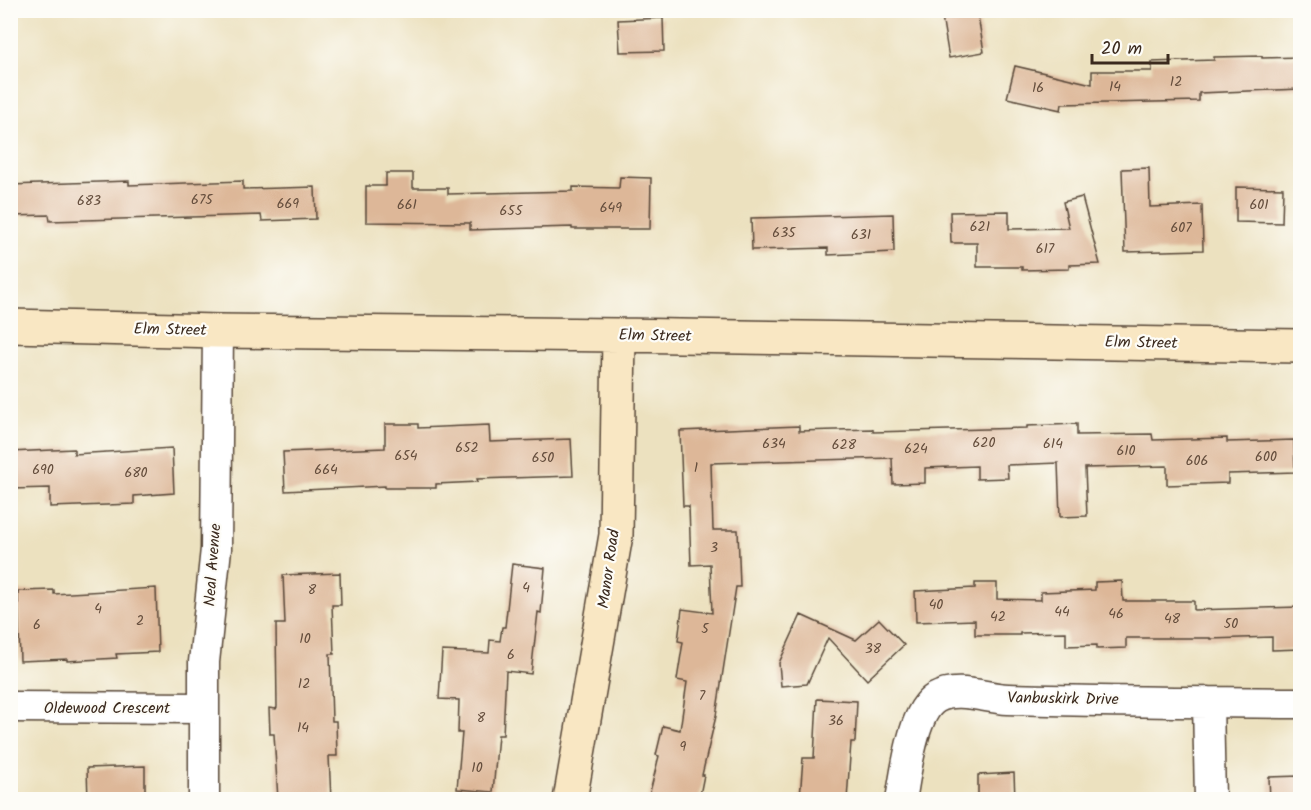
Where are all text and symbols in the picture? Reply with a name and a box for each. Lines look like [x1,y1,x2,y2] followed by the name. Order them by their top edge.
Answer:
[1092,27,1168,65] scale bar
[1101,35,1142,64] text: 20 m
[1170,71,1182,93] house number: 12
[1109,76,1121,98] house number: 14
[1032,77,1044,99] house number: 16
[191,189,214,211] house number: 675
[77,190,101,212] house number: 683
[277,193,299,215] house number: 669
[397,194,417,216] house number: 661
[1249,194,1269,216] house number: 601
[600,197,622,219] house number: 649
[500,200,524,222] house number: 655
[970,216,990,238] house number: 621
[1170,217,1192,239] house number: 607
[772,222,797,244] house number: 635
[851,224,871,246] house number: 631
[1036,238,1055,260] house number: 617
[133,317,208,343] street label: Elm Street
[618,323,693,349] street label: Elm Street
[1104,330,1179,356] street label: Elm Street
[973,432,995,454] house number: 620
[762,433,786,455] house number: 634
[1043,433,1063,455] house number: 614
[832,434,857,456] house number: 628
[455,437,479,459] house number: 652
[904,438,928,460] house number: 624
[1116,440,1136,462] house number: 610
[394,445,418,467] house number: 654
[1255,446,1277,468] house number: 600
[532,447,554,469] house number: 650
[1186,450,1208,472] house number: 606
[694,457,698,479] house number: 1
[32,459,54,481] house number: 690
[314,459,338,481] house number: 664
[124,462,148,484] house number: 680
[198,523,228,607] street label: Neal Avenue
[591,527,627,610] street label: Manor Road
[710,537,718,559] house number: 3
[522,577,530,599] house number: 4
[308,579,317,601] house number: 8
[929,594,943,616] house number: 40
[94,598,102,620] house number: 4
[1054,601,1070,623] house number: 44
[1108,603,1124,625] house number: 46
[990,606,1006,628] house number: 42
[1164,608,1181,630] house number: 48
[136,610,144,632] house number: 2
[1224,613,1238,635] house number: 50
[33,614,41,636] house number: 6
[701,618,710,640] house number: 5
[299,628,311,650] house number: 10
[865,638,882,660] house number: 38
[507,644,515,666] house number: 6
[298,673,310,695] house number: 12
[699,685,706,707] house number: 7
[1007,686,1119,712] street label: Vanbuskirk Drive
[44,696,171,721] street label: Oldewood Crescent
[477,707,486,729] house number: 8
[828,710,844,732] house number: 36
[297,717,309,739] house number: 14
[680,736,687,758] house number: 9
[471,757,483,779] house number: 10

